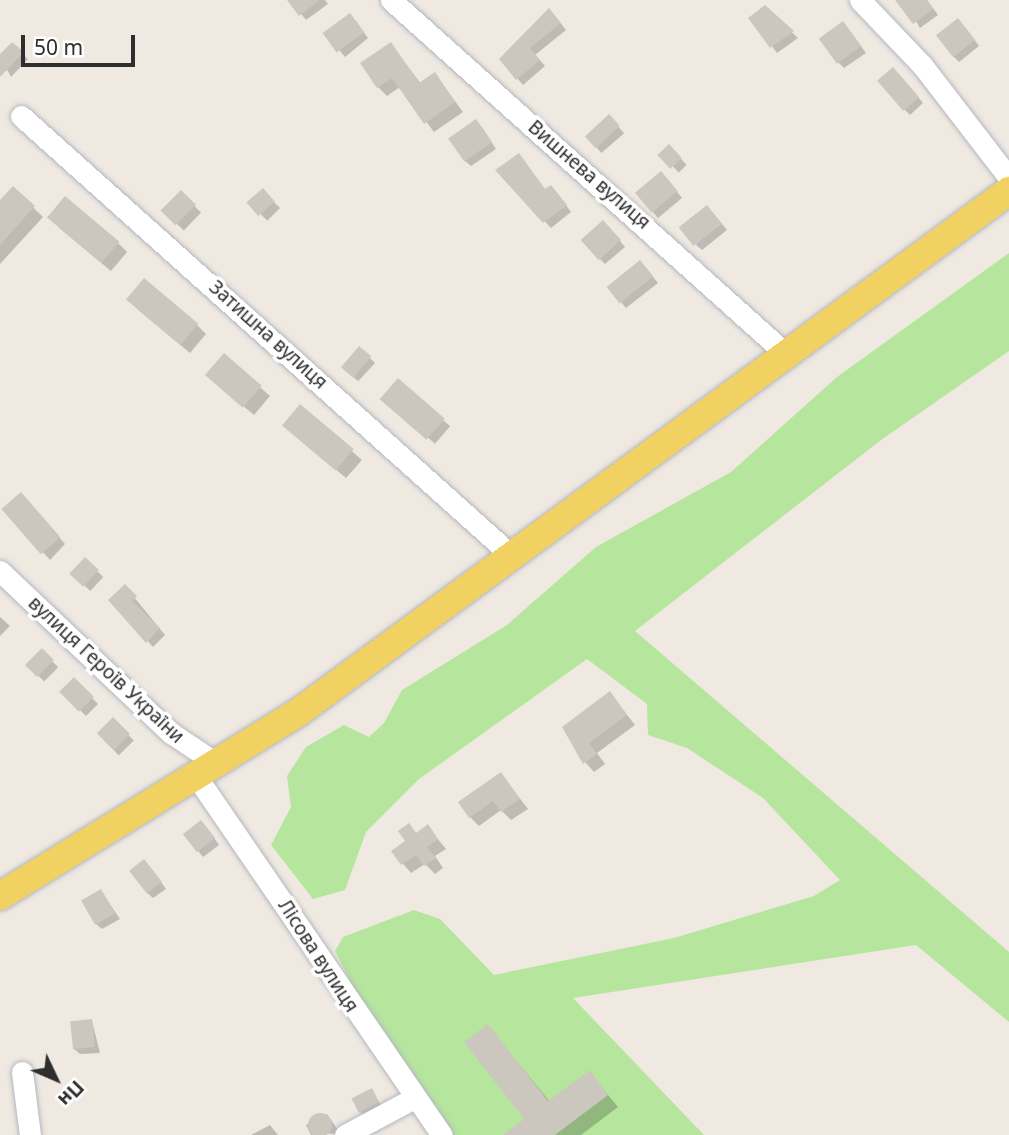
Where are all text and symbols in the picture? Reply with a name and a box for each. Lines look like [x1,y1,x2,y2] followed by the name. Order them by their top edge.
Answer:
[24,21,138,65] scale bar
[34,33,83,61] text: 50 m
[523,116,655,234] street label: Вишнева вулиця
[204,276,332,394] street label: Затишна вулиця
[23,592,189,748] street label: вулиця Героїв України
[273,895,363,1017] street label: Лісова вулиця
[21,1044,91,1114] north arrow
[52,1075,90,1112] text: Пн

